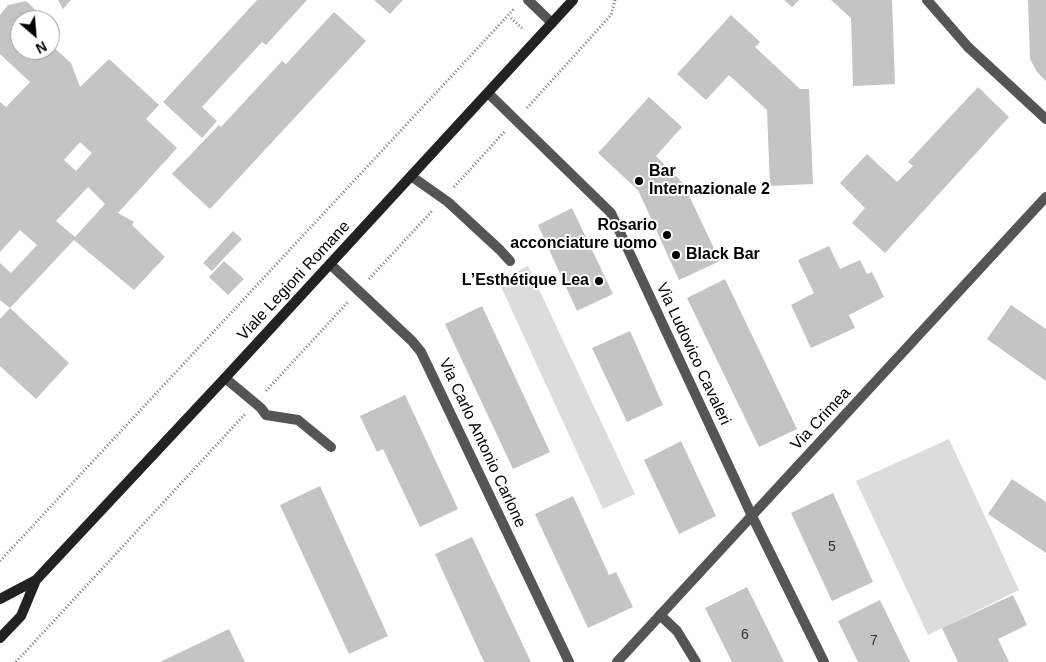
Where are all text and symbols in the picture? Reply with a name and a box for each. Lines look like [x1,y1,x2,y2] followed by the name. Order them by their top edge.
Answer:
[10,10,60,60] north arrow
[33,38,49,57] text: N
[649,162,770,200] place label: Bar Internazionale 2
[633,175,645,187] marker: Bar Internazionale 2
[510,216,657,254] place label: Rosario acconciature uomo
[234,217,354,345] street label: Viale Legioni Romane
[661,229,673,241] marker: Rosario acconciature uomo
[686,245,760,265] place label: Black Bar
[670,249,682,261] marker: Black Bar
[462,271,589,291] place label: L’Esthétique Lea
[593,275,605,287] marker: L’Esthétique Lea
[652,280,734,428] street label: Via Ludovico Cavaleri
[434,355,530,531] street label: Via Carlo Antonio Carlone
[787,384,855,454] street label: Via Crimea
[828,539,836,555] house number: 5
[741,627,749,643] house number: 6
[870,633,878,649] house number: 7

